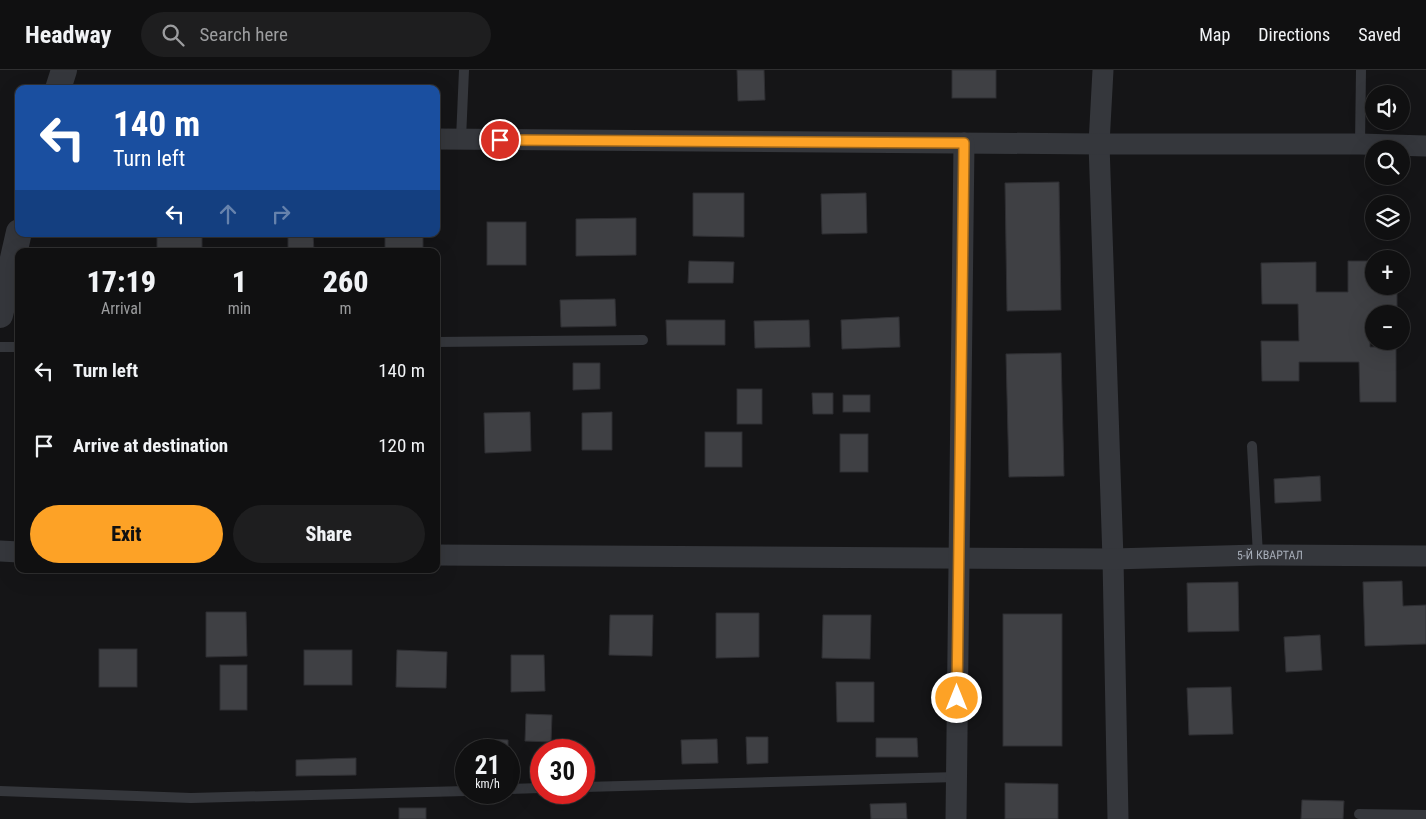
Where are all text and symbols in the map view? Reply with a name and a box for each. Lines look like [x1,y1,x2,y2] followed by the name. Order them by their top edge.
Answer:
[141,12,491,57] search box
[25,21,111,49] text: Headway
[159,21,187,49] icon: search
[199,23,288,46] text: Search here
[1199,24,1230,45] text: Map
[1258,24,1330,45] text: Directions
[1358,24,1401,45] text: Saved
[1365,85,1410,350] map controls
[1365,85,1410,130] button: sound
[113,104,200,145] text: 140 m
[30,105,95,170] icon: left
[479,119,521,161] pin
[486,126,514,154] icon: arrive
[1365,140,1410,185] button: search
[113,146,185,171] text: Turn left
[1365,195,1410,240] button: layers
[161,200,189,228] icon: left
[214,200,242,228] icon: ahead
[267,200,295,228] icon: right
[1365,250,1410,295] button: +
[87,264,156,299] text: 17:19
[232,264,247,299] text: 1
[323,264,368,299] text: 260
[101,299,142,318] text: Arrival
[228,299,251,318] text: min
[340,299,352,318] text: m
[1365,305,1410,350] button: −
[30,357,58,385] icon: left
[73,359,138,382] text: Turn left
[378,359,425,382] text: 140 m
[30,432,58,460] icon: arrive
[73,434,228,457] text: Arrive at destination
[378,434,425,457] text: 120 m
[30,505,223,563] button: Exit
[233,505,425,563] button: Share
[1237,547,1303,563] street label: 5-Й КВАРТАЛ
[930,671,982,723] position arrow
[530,739,595,804] speed limit sign: 30
[475,751,500,780] text: 21
[475,777,500,791] text: km/h

